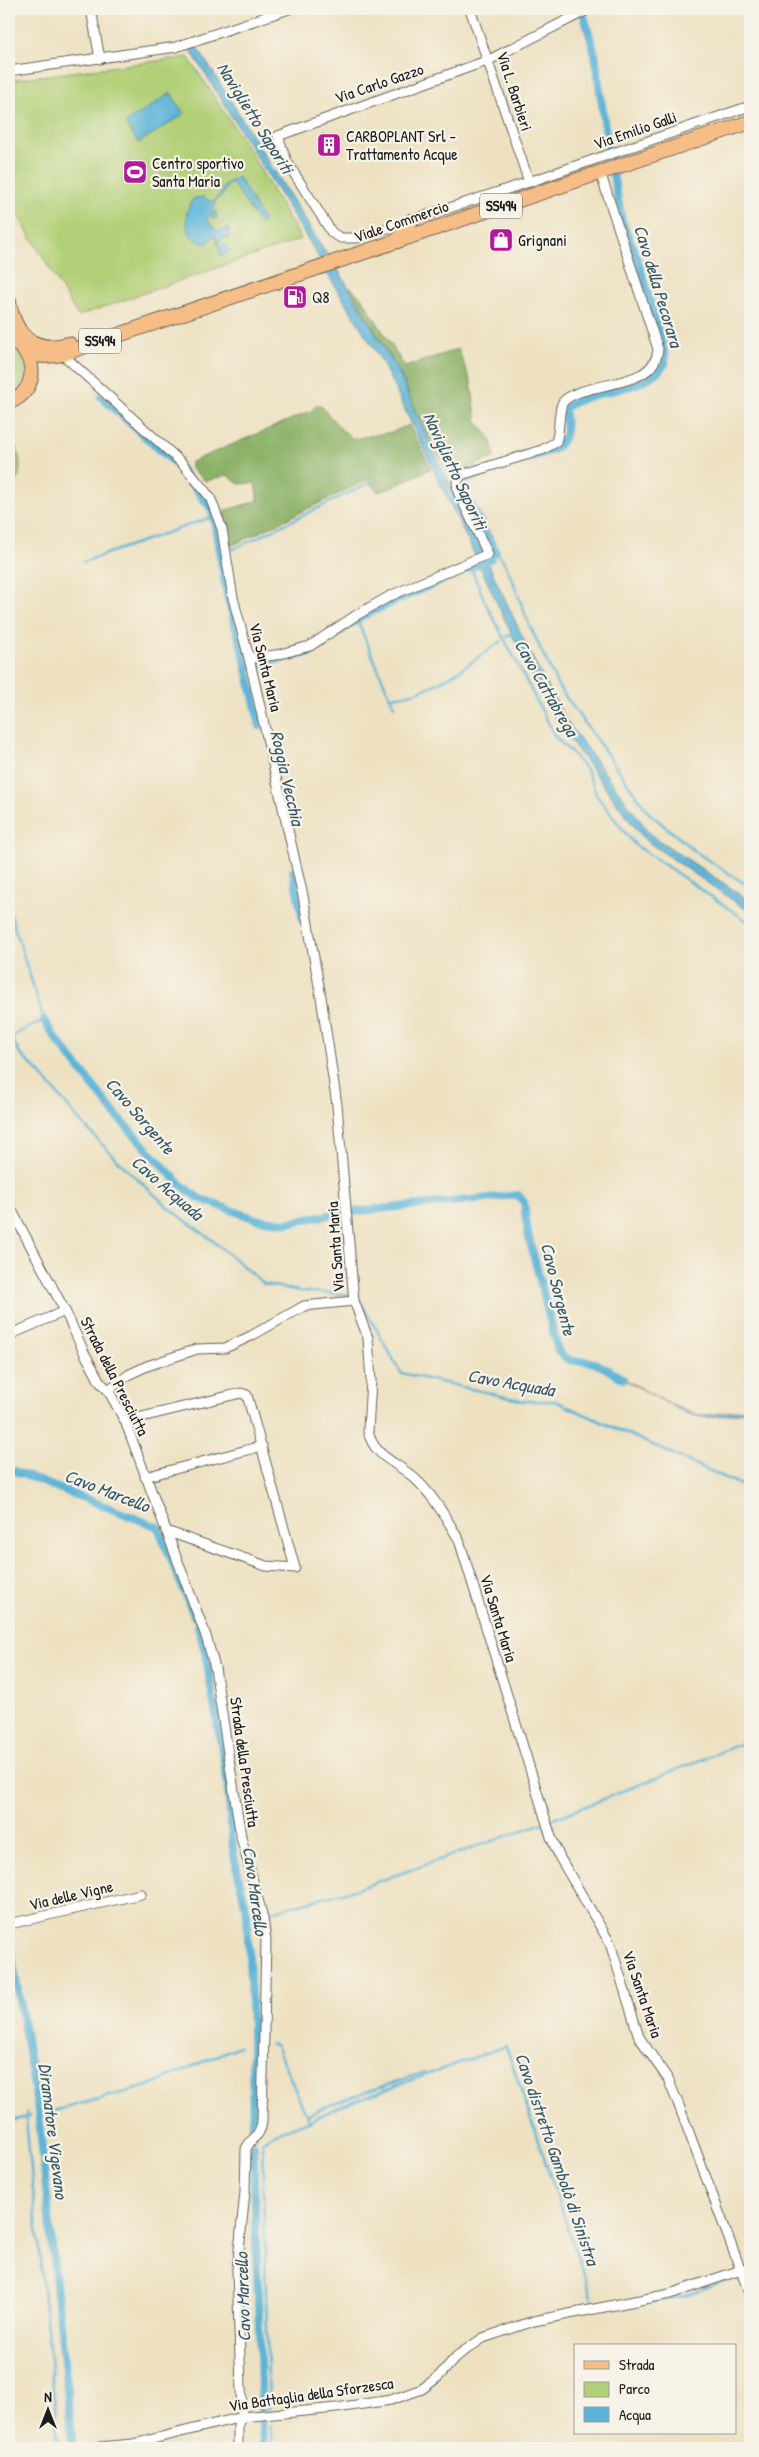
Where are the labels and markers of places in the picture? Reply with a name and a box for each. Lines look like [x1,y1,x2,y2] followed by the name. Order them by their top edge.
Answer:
[346,125,458,165] place label: CARBOPLANT Srl - Trattamento Acque
[316,132,342,158] building icon: CARBOPLANT Srl - Trattamento Acque
[152,152,244,192] place label: Centro sportivo Santa Maria
[122,159,148,185] sports icon: Centro sportivo Santa Maria
[488,227,514,253] shop icon: Grignani
[518,229,567,251] place label: Grignani
[282,284,308,310] fuel station icon: Q8
[312,286,329,308] place label: Q8

